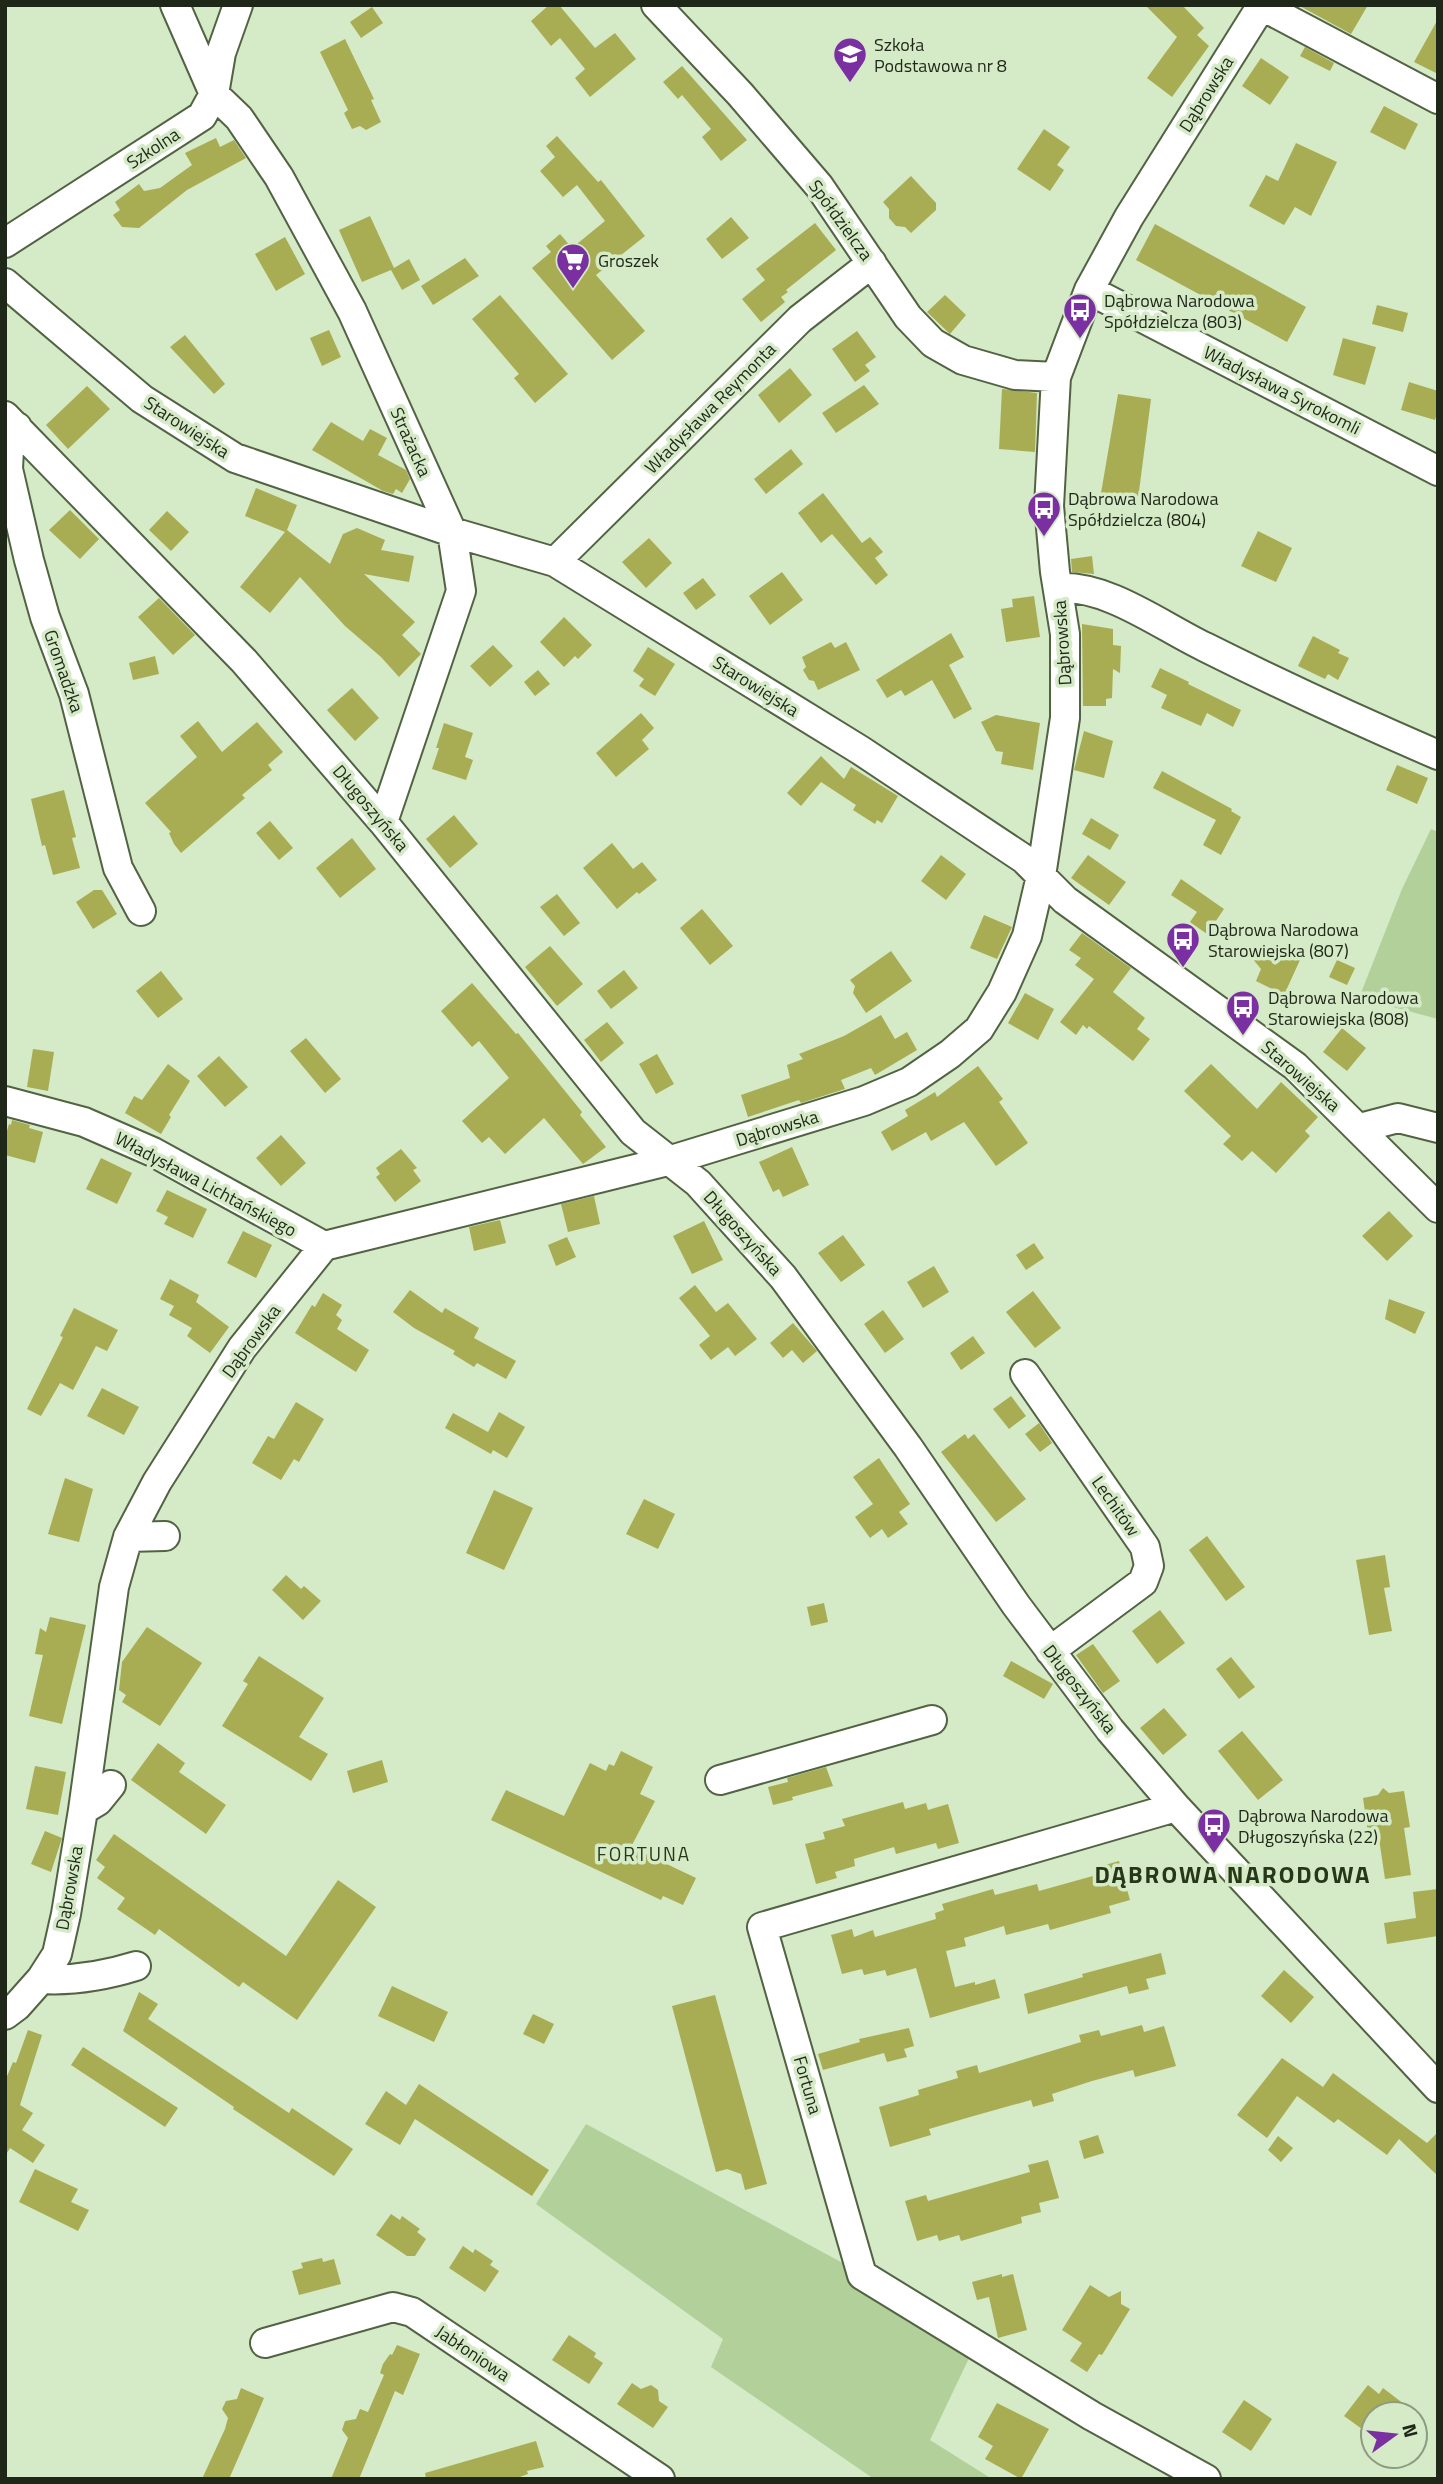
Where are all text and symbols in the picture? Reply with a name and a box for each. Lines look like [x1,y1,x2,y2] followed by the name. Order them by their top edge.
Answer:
[874,31,1007,79] place label: Szkoła Podstawowa nr 8
[831,35,869,84] school or university icon: Szkoła Podstawowa nr 8
[1172,51,1240,137] street label: Dąbrowska
[121,121,185,175] street label: Szkolna
[802,174,880,266] street label: Spółdzielcza
[554,241,592,290] supermarket icon: Groszek
[598,247,659,274] place label: Groszek
[1104,287,1254,335] place label: Dąbrowa Narodowa Spółdzielcza (803)
[1061,291,1099,340] bus stop icon: Dąbrowa Narodowa Spółdzielcza (803)
[638,336,782,480] street label: Władysława Reymonta
[1199,339,1365,441] street label: Władysława Syrokomli
[139,389,235,465] street label: Starowiejska
[384,403,438,481] street label: Strażacka
[1068,485,1218,533] place label: Dąbrowa Narodowa Spółdzielcza (804)
[1025,489,1063,538] bus stop icon: Dąbrowa Narodowa Spółdzielcza (804)
[1046,600,1078,686] street label: Dąbrowska
[37,626,91,716] street label: Gromadzka
[708,649,804,723] street label: Starowiejska
[326,759,416,857] street label: Długoszyńska
[1208,916,1358,964] place label: Dąbrowa Narodowa Starowiejska (807)
[1164,920,1202,969] bus stop icon: Dąbrowa Narodowa Starowiejska (807)
[1268,984,1418,1032] place label: Dąbrowa Narodowa Starowiejska (808)
[1224,988,1262,1037] bus stop icon: Dąbrowa Narodowa Starowiejska (808)
[1256,1034,1346,1118] street label: Starowiejska
[732,1103,822,1153] street label: Dąbrowska
[110,1125,302,1243] street label: Władysława Lichtańskiego
[697,1184,789,1282] street label: Długoszyńska
[215,1299,287,1383] street label: Dąbrowska
[1085,1470,1147,1542] street label: Lechitów
[1037,1639,1123,1739] street label: Długoszyńska
[1238,1802,1388,1850] place label: Dąbrowa Narodowa Długoszyńska (22)
[1195,1806,1233,1855] bus stop icon: Dąbrowa Narodowa Długoszyńska (22)
[597,1839,691,1868] district label: FORTUNA
[48,1844,90,1932] street label: Dąbrowska
[1094,1856,1372,1892] district label: DĄBROWA NARODOWA
[787,2053,829,2117] street label: Fortuna
[430,2318,516,2388] street label: Jabłoniowa
[1359,2400,1429,2470] north arrow
[1395,2420,1427,2441] text: N

